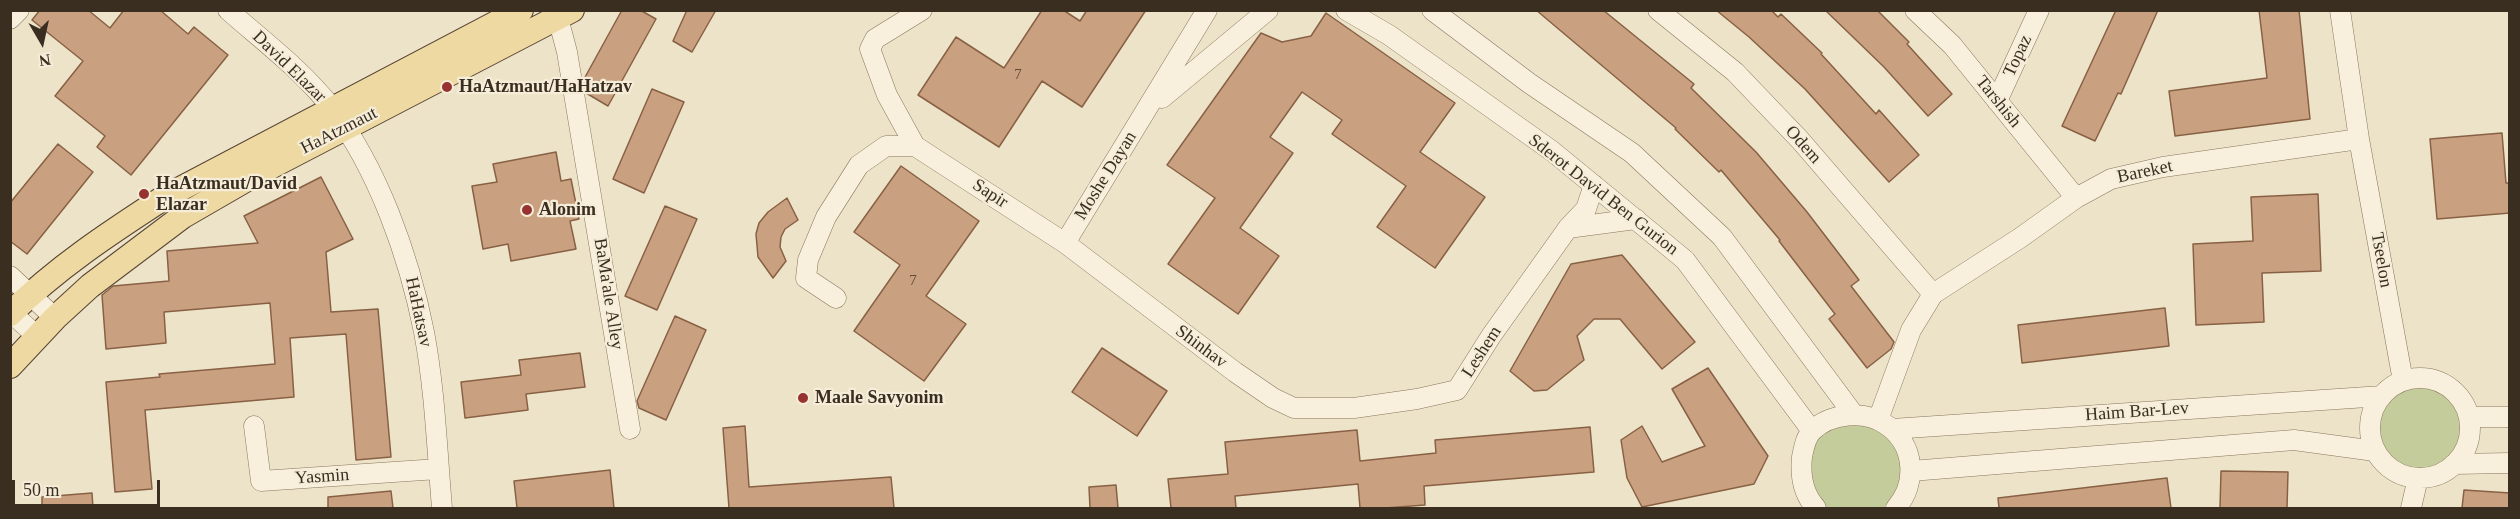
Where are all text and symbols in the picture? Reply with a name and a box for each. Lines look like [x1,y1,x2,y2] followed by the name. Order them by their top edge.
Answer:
[12,12,72,72] north arrow
[248,26,330,108] street label: David Elazar
[1999,32,2037,80] street label: Topaz
[38,51,52,70] text: N
[1014,66,1022,84] house number: 7
[1970,72,2026,132] street label: Tarshish
[459,76,632,98] place label: HaAtzmaut/HaHatzav
[440,80,454,94] marker: HaAtzmaut/HaHatzav
[297,103,381,159] street label: HaAtzmaut
[1780,121,1826,169] street label: Odem
[1070,128,1142,224] street label: Moshe Dayan
[1524,130,1682,260] street label: Sderot David Ben Gurion
[2115,156,2175,188] street label: Bareket
[156,173,297,216] place label: HaAtzmaut/David Elazar
[968,175,1012,213] street label: Sapir
[137,187,151,201] marker: HaAtzmaut/David Elazar
[539,199,596,221] place label: Alonim
[520,203,534,217] marker: Alonim
[2366,231,2396,289] street label: Tseelon
[589,237,627,351] street label: BaMa'ale Alley
[909,272,917,290] house number: 7
[400,275,436,349] street label: HaHatsav
[1171,321,1231,373] street label: Shinhav
[1457,322,1507,382] street label: Leshem
[815,387,943,409] place label: Maale Savyonim
[796,391,810,405] marker: Maale Savyonim
[2084,398,2190,426] street label: Haim Bar-Lev
[294,464,350,490] street label: Yasmin
[15,468,164,506] scale bar
[23,480,60,500] text: 50 m

